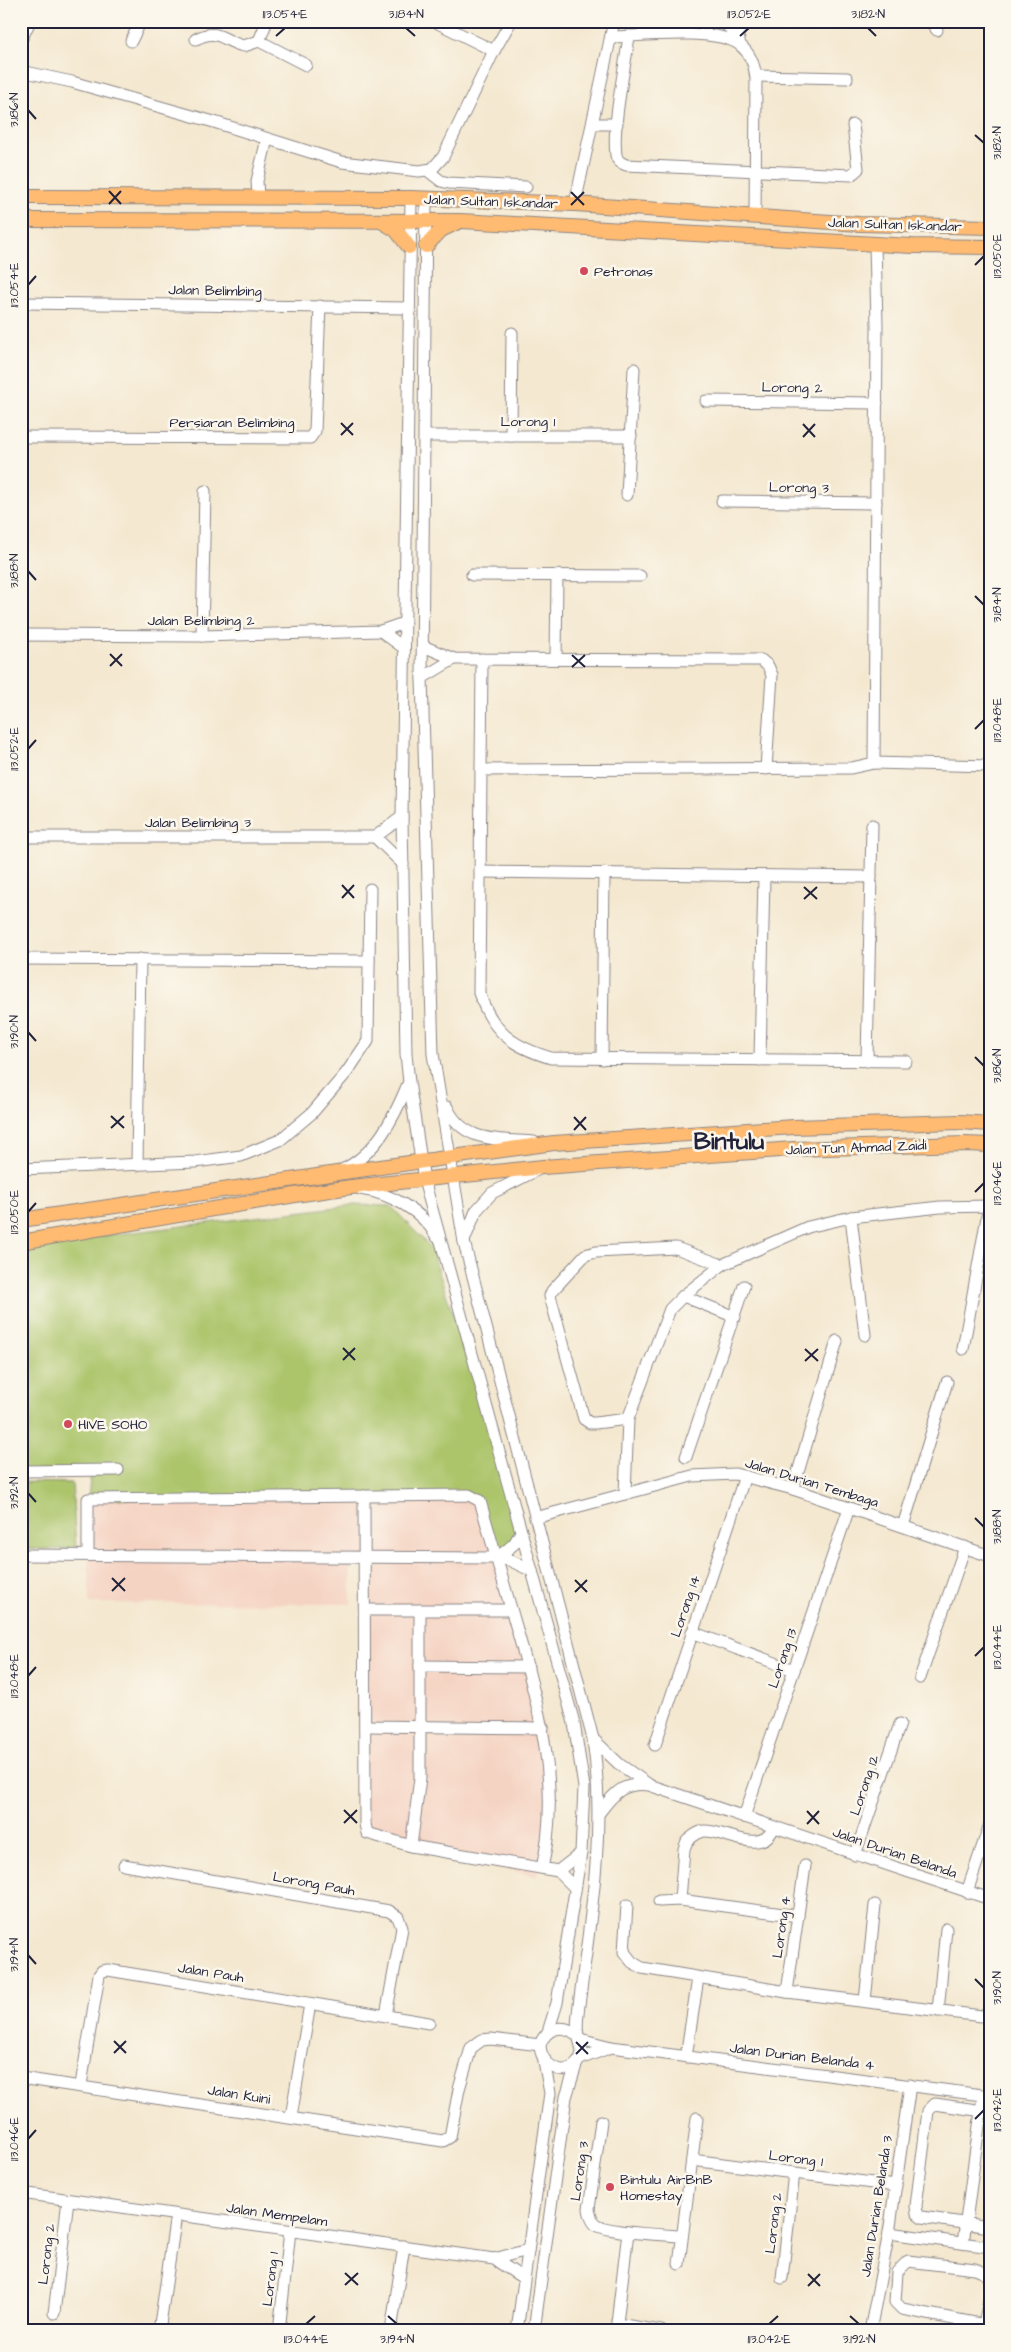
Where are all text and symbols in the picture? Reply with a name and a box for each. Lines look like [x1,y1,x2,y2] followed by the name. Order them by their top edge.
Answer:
[263,6,307,23] text: 113.054°E
[388,6,424,23] text: 3.184°N
[727,6,771,23] text: 113.052°E
[851,6,886,23] text: 3.182°N
[6,92,23,127] text: 3.186°N
[989,125,1006,160] text: 3.182°N
[424,190,559,214] street label: Jalan Sultan Iskandar
[828,213,963,237] street label: Jalan Sultan Iskandar
[989,234,1006,278] text: 113.050°E
[594,262,653,282] place label: Petronas
[6,263,23,307] text: 113.054°E
[578,265,590,277] marker: Petronas
[168,280,262,302] street label: Jalan Belimbing
[761,377,823,399] street label: Lorong 2
[501,412,556,432] street label: Lorong 1
[170,413,294,433] street label: Persiaran Belimbing
[769,477,829,499] street label: Lorong 3
[6,553,23,589] text: 3.188°N
[989,587,1006,623] text: 3.184°N
[147,611,255,631] street label: Jalan Belimbing 2
[989,698,1006,742] text: 113.048°E
[6,727,23,771] text: 113.052°E
[145,813,251,833] street label: Jalan Belimbing 3
[6,1015,23,1049] text: 3.190°N
[989,1048,1006,1083] text: 3.186°N
[694,1125,764,1159] district label: Bintulu
[785,1136,927,1160] street label: Jalan Tun Ahmad Zaidi
[989,1161,1006,1205] text: 113.046°E
[6,1190,23,1234] text: 113.050°E
[78,1415,148,1435] place label: HIVE SOHO
[62,1418,74,1430] marker: HIVE SOHO
[742,1453,881,1513] street label: Jalan Durian Tembaga
[6,1476,23,1510] text: 3.192°N
[989,1509,1006,1545] text: 3.188°N
[666,1572,706,1640] street label: Lorong 14
[989,1625,1006,1669] text: 113.044°E
[763,1626,802,1691] street label: Lorong 13
[6,1654,23,1698] text: 113.048°E
[845,1752,885,1818] street label: Lorong 12
[830,1822,960,1884] street label: Jalan Durian Belanda
[271,1867,357,1901] street label: Lorong Pauh
[768,1894,796,1959] street label: Lorong 4
[6,1937,23,1972] text: 3.194°N
[176,1958,245,1988] street label: Jalan Pauh
[989,1971,1006,2005] text: 3.190°N
[728,2038,876,2076] street label: Jalan Durian Belanda 4
[206,2080,272,2110] street label: Jalan Kuini
[989,2088,1006,2132] text: 113.042°E
[6,2117,23,2161] text: 113.046°E
[856,2134,898,2278] street label: Jalan Durian Belanda 3
[566,2140,594,2202] street label: Lorong 3
[767,2146,824,2172] street label: Lorong 1
[620,2170,713,2206] place label: Bintulu AirBnB Homestay
[604,2181,616,2193] marker: Bintulu AirBnB Homestay
[760,2192,788,2255] street label: Lorong 2
[225,2198,329,2232] street label: Jalan Mempelam
[33,2223,61,2286] street label: Lorong 2
[258,2251,284,2308] street label: Lorong 1
[284,2331,328,2348] text: 113.044°E
[380,2331,415,2348] text: 3.194°N
[747,2331,791,2348] text: 113.042°E
[842,2331,876,2348] text: 3.192°N

